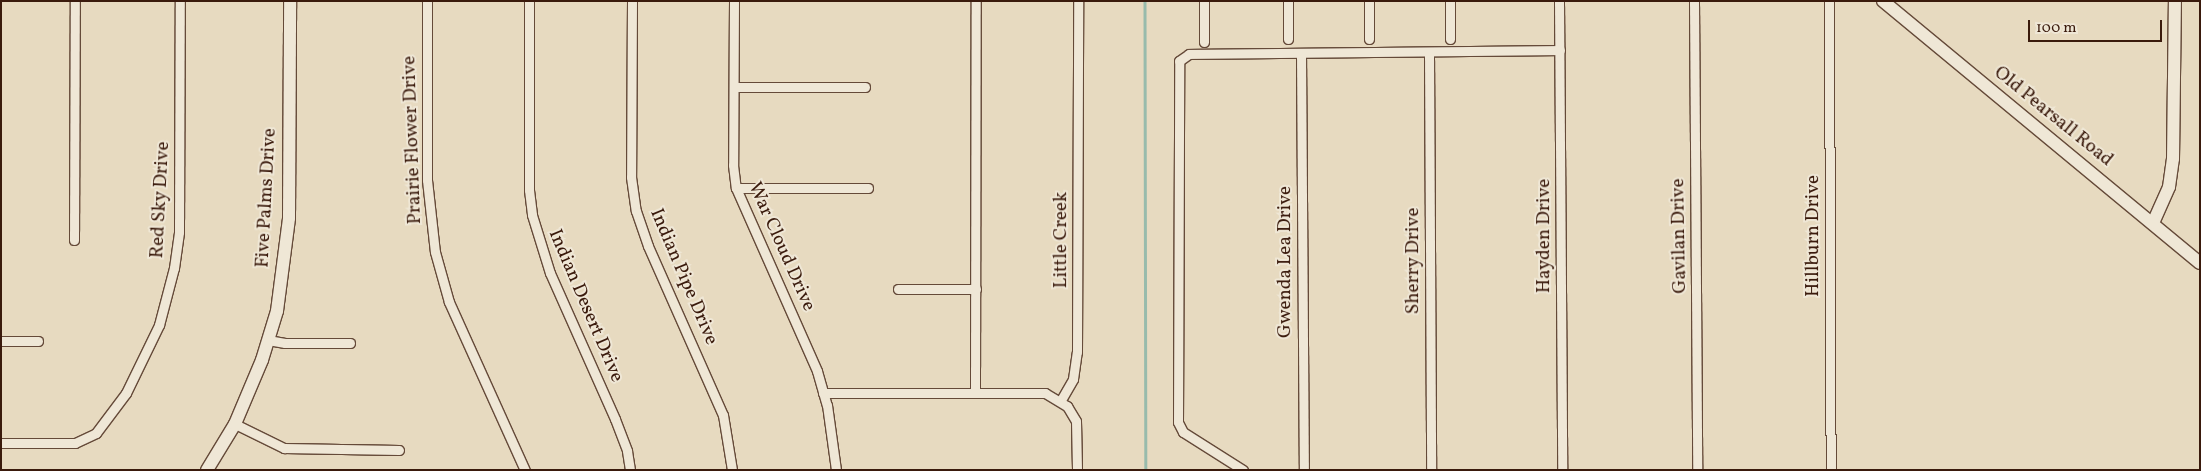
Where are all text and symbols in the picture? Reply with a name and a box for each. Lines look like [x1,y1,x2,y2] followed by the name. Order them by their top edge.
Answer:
[2031,10,2165,42] scale bar
[2036,18,2076,39] text: 100 m
[399,55,427,225] street label: Prairie Flower Drive
[1989,62,2117,172] street label: Old Pearsall Road
[252,128,282,268] street label: Five Palms Drive
[147,141,175,259] street label: Red Sky Drive
[1803,175,1825,297] street label: Hillburn Drive
[1668,178,1692,294] street label: Gavilan Drive
[742,179,820,315] street label: War Cloud Drive
[1534,179,1556,293] street label: Hayden Drive
[1275,186,1297,338] street label: Gwenda Lea Drive
[1051,192,1073,288] street label: Little Creek
[644,205,722,349] street label: Indian Pipe Drive
[1403,207,1425,315] street label: Sherry Drive
[542,226,628,386] street label: Indian Desert Drive

